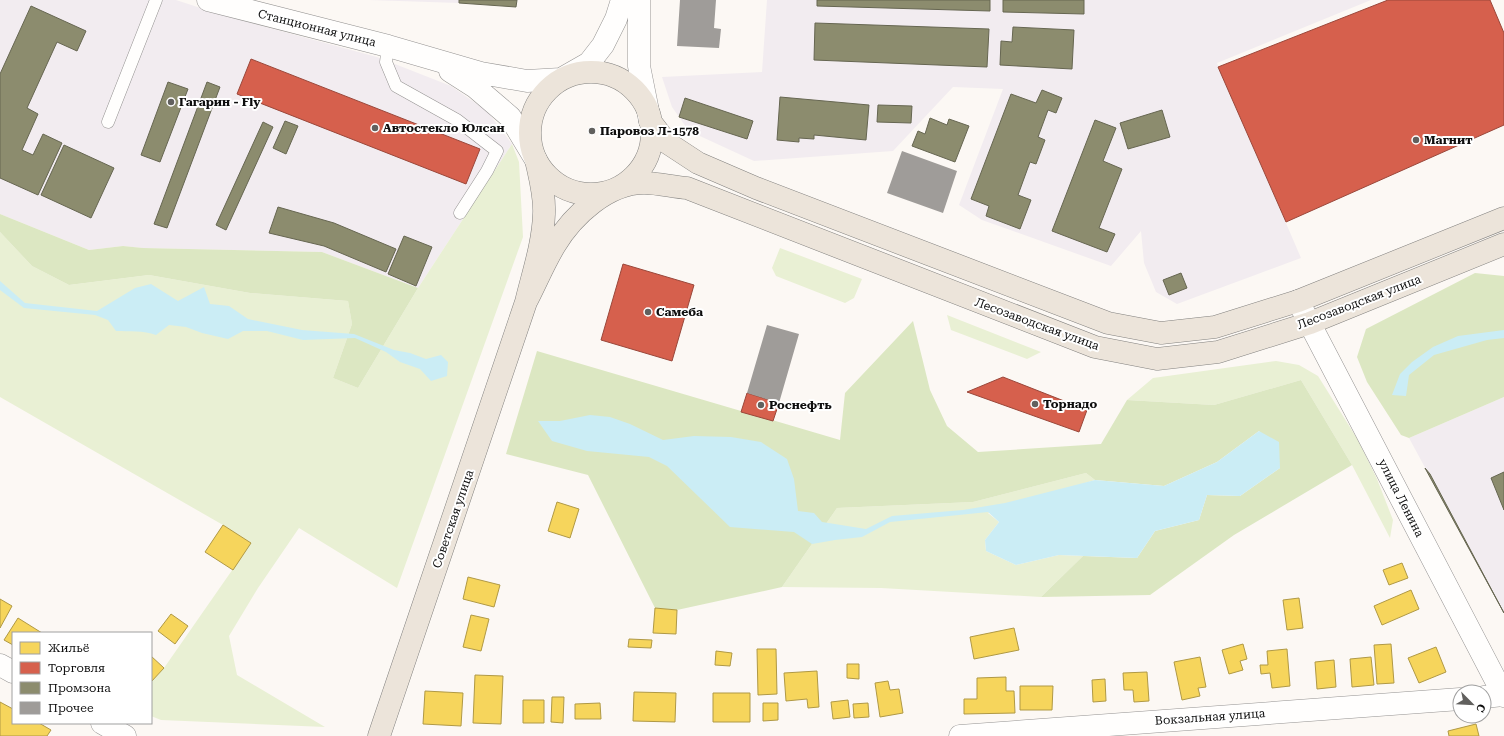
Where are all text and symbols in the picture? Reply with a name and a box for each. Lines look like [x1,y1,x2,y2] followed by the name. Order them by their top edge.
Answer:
[256,7,378,50] street label: Станционная улица
[179,95,261,109] place label: Гагарин - Fly
[166,97,176,107] marker: Гагарин - Fly
[383,121,505,135] place label: Автостекло Юлсан
[370,123,380,133] marker: Автостекло Юлсан
[600,124,699,138] place label: Паровоз Л-1578
[587,126,597,136] marker: Паровоз Л-1578
[1424,133,1472,147] place label: Магнит
[1411,135,1421,145] marker: Магнит
[1295,272,1423,332] street label: Лесозаводская улица
[973,295,1102,353] street label: Лесозаводская улица
[656,305,703,319] place label: Самеба
[643,307,653,317] marker: Самеба
[1043,397,1098,411] place label: Торнадо
[769,398,832,412] place label: Роснефть
[1030,399,1040,409] marker: Торнадо
[756,400,766,410] marker: Роснефть
[1375,457,1427,540] street label: улица Ленина
[430,468,477,570] street label: Советская улица
[12,632,152,724] legend
[48,641,90,655] text: Жильё
[48,661,105,675] text: Торговля
[48,681,111,695] text: Промзона
[1452,684,1492,724] north arrow
[48,701,94,715] text: Прочее
[1473,702,1488,714] text: С
[1154,706,1266,728] street label: Вокзальная улица

